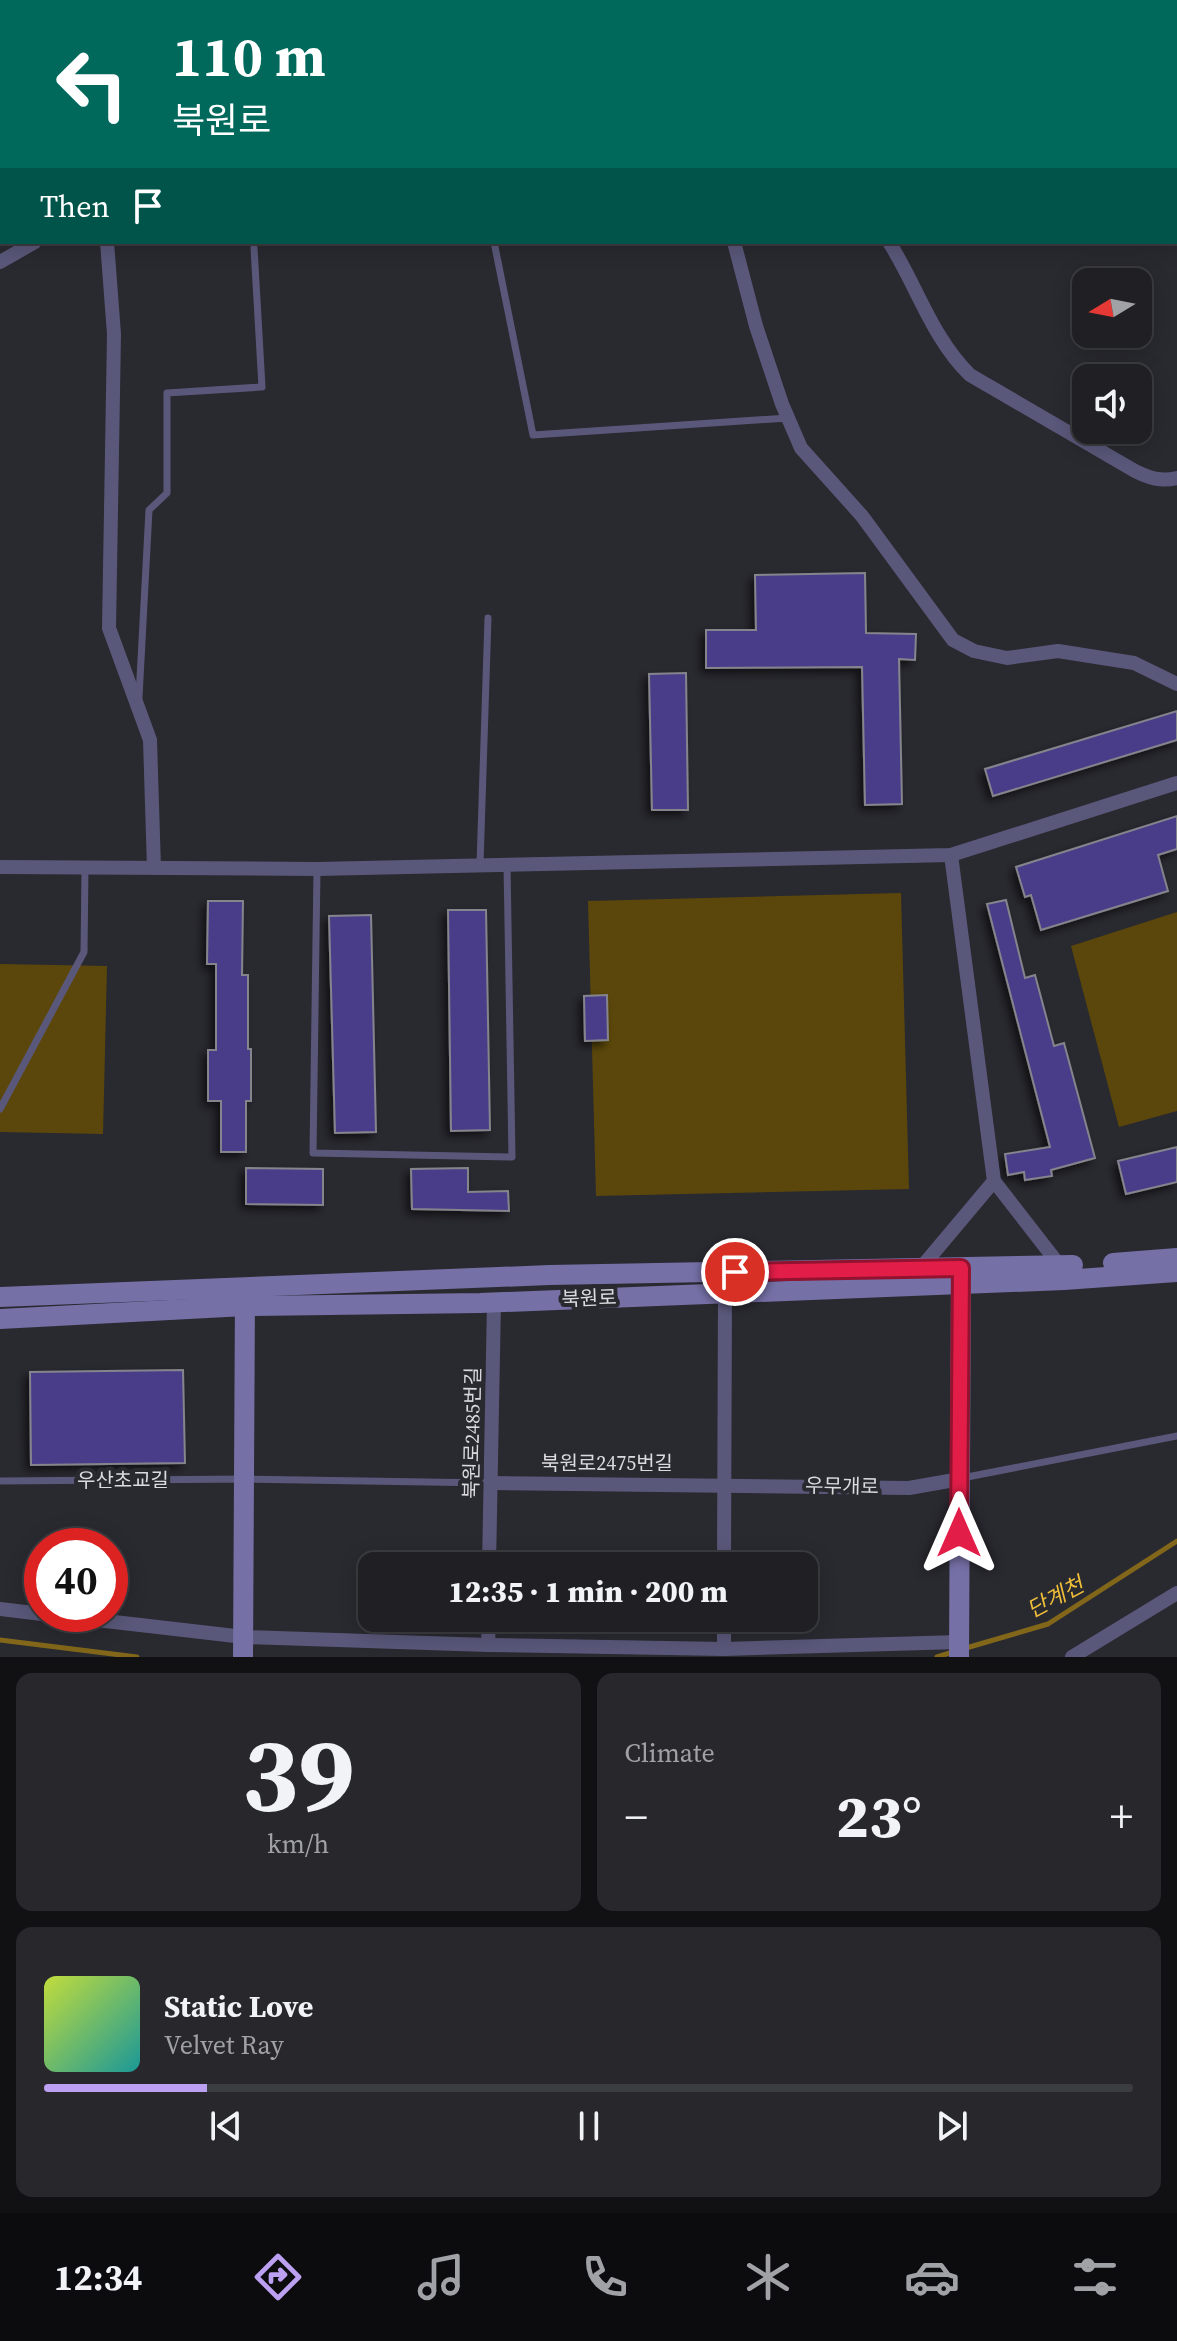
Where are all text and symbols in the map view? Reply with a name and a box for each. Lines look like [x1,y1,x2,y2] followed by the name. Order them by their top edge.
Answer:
[172,18,326,95] text: 110 m
[40,32,144,136] icon: left
[172,96,271,145] text: 북원로
[126,184,170,228] icon: arrive
[40,186,110,227] text: Then
[1072,268,1152,348] north arrow
[1072,268,1152,444] map controls
[1072,364,1152,444] button: sound
[701,1238,769,1306] pin
[713,1250,757,1294] icon: arrive
[561,1283,617,1313] street label: 북원로
[457,1367,487,1499] street label: 북원로2485번길
[541,1449,673,1477] street label: 북원로2475번길
[77,1466,169,1494] street label: 우산초교길
[805,1471,879,1501] street label: 우무개로
[917,1491,1001,1575] position arrow
[24,1528,128,1632] speed limit sign: 40
[1021,1568,1091,1625] water label: 단계천
[448,1571,728,1612] text: 12:35 · 1 min · 200 m
[242,1702,355,1845] text: 39
[625,1735,715,1771] text: Climate
[836,1775,922,1857] text: 23°
[625,1786,648,1847] text: −
[1110,1786,1133,1847] text: +
[267,1826,329,1862] text: km/h
[164,1986,313,2027] text: Static Love
[164,2027,284,2063] text: Velvet Ray
[204,2104,248,2148] icon: previous
[567,2104,611,2148] icon: pause
[930,2104,974,2148] icon: next
[250,2249,306,2305] icon: directions
[413,2249,469,2305] icon: music
[577,2249,633,2305] icon: phone
[740,2249,796,2305] icon: climate
[904,2249,960,2305] icon: car
[1067,2249,1123,2305] icon: filters
[54,2253,143,2302] text: 12:34

